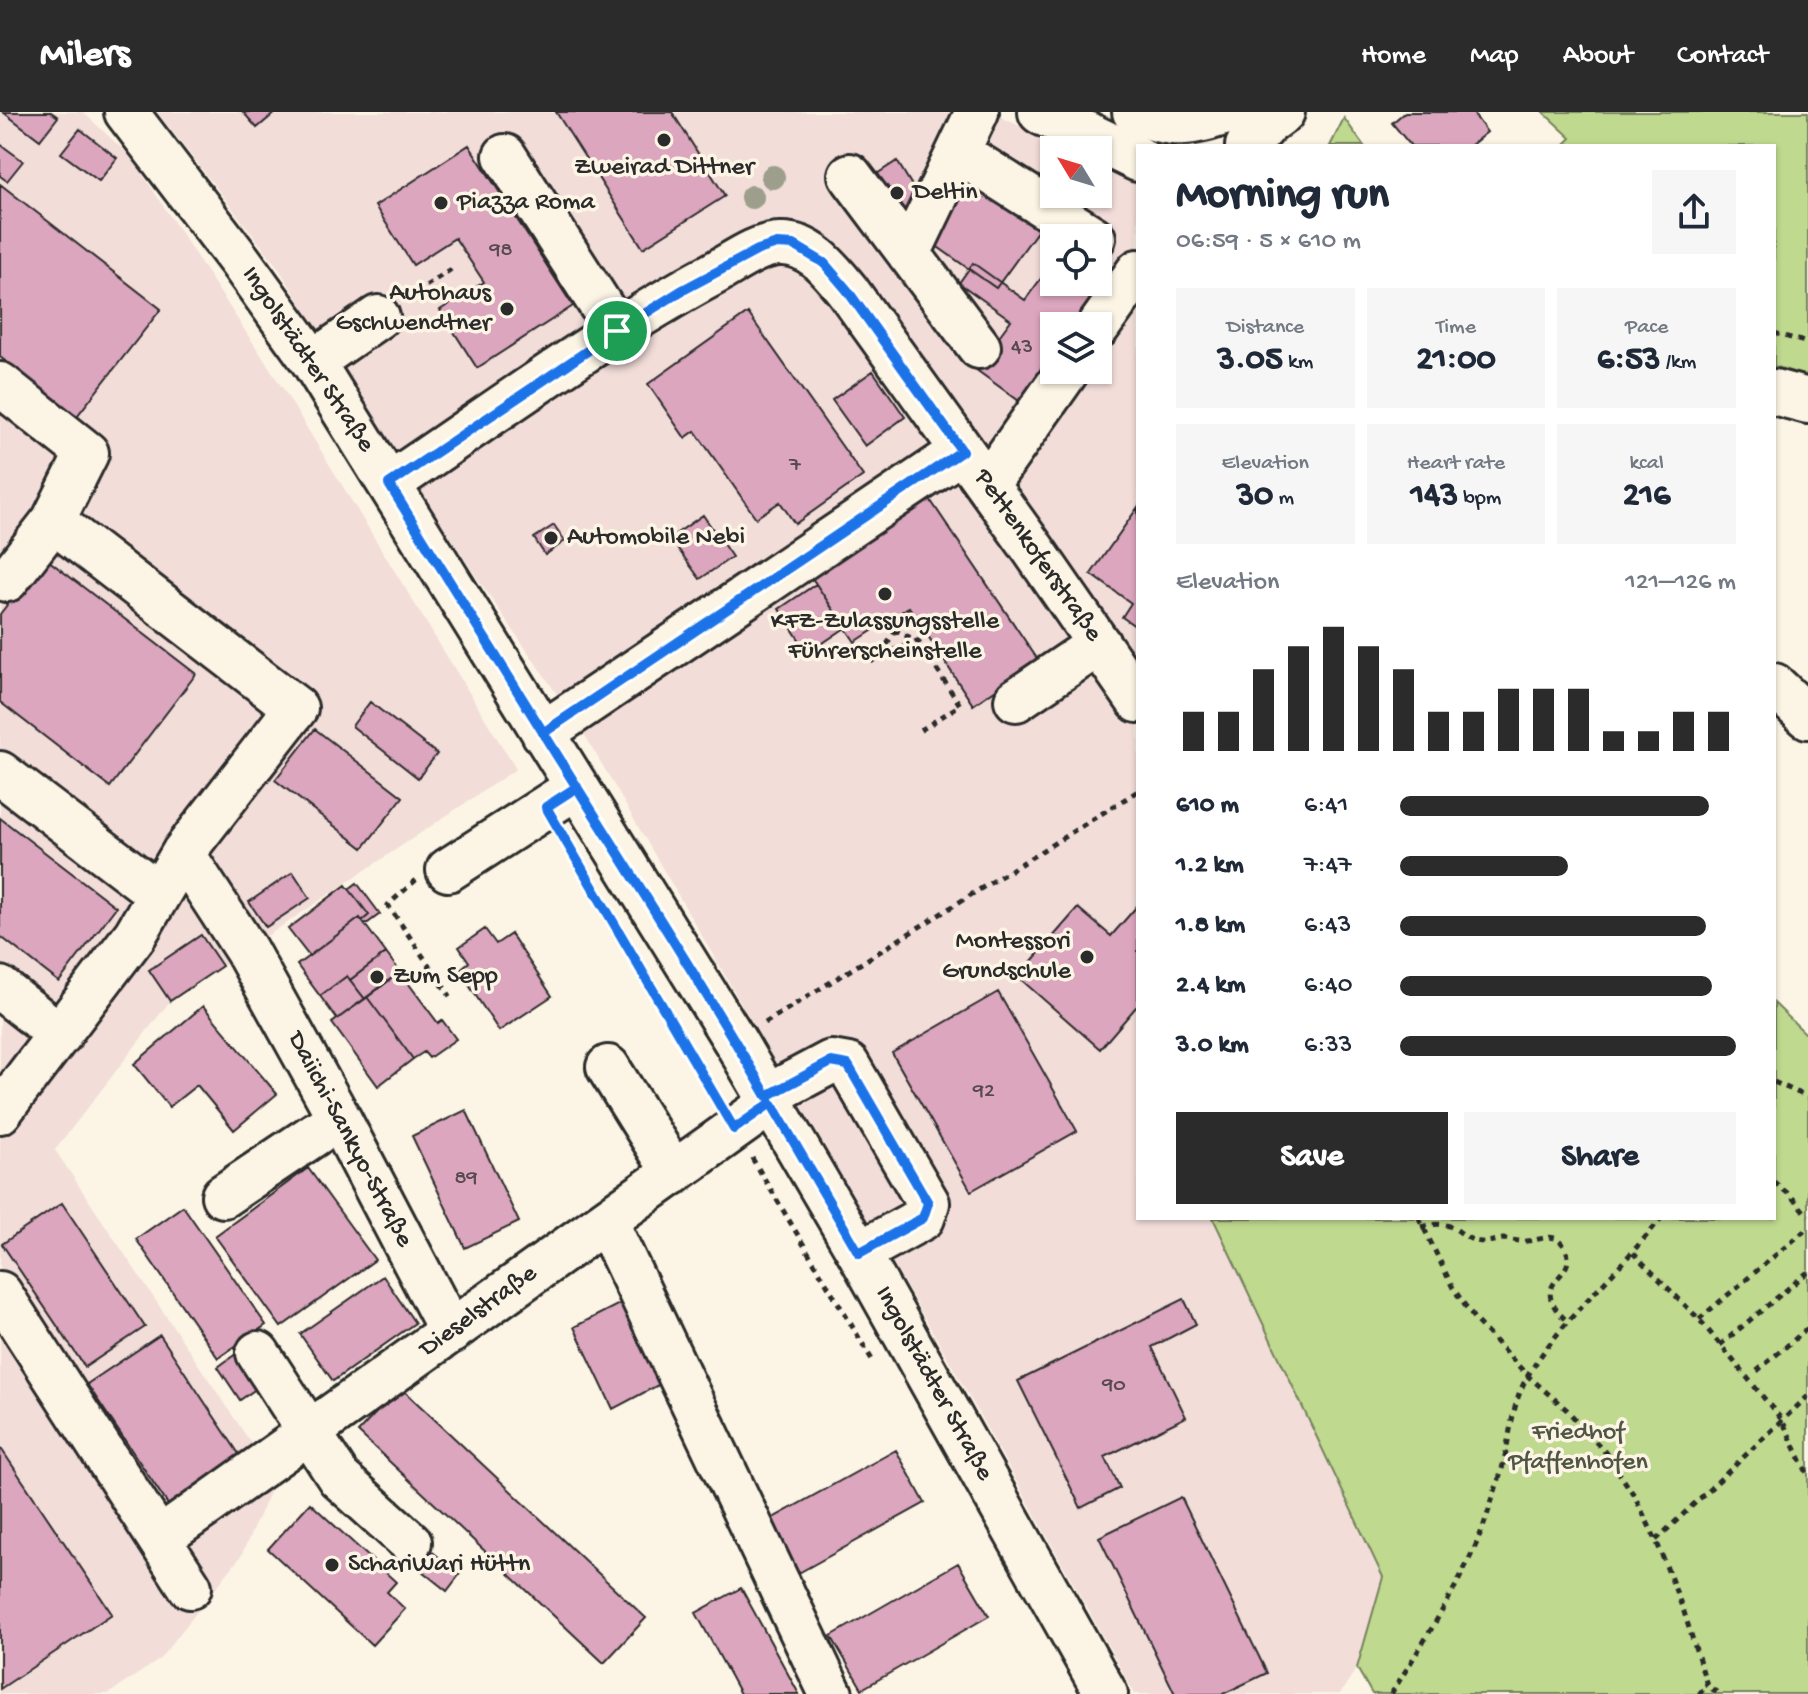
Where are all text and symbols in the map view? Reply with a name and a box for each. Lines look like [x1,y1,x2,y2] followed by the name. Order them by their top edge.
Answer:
[40,34,130,78] text: Milers
[1361,40,1426,73] text: Home
[1470,40,1519,73] text: Map
[1563,40,1633,73] text: About
[1677,40,1768,73] text: Contact
[655,131,673,149] marker: Zweirad Dittner
[1040,136,1112,208] north arrow
[1040,136,1112,384] map controls
[574,153,757,184] place label: Zweirad Dittner
[1652,170,1736,254] button: share
[1176,171,1389,223] text: Morning run
[911,178,978,209] place label: Deltin
[888,184,906,202] marker: Deltin
[456,188,597,219] place label: Piazza Roma
[432,194,450,212] marker: Piazza Roma
[1040,224,1112,296] button: locate
[1176,227,1361,258] text: 06:59 · 5 × 610 m
[488,238,513,264] house number: 98
[233,261,381,459] street label: Ingolstädter Straße
[335,279,494,340] place label: Autohaus Gschwendtner
[583,297,651,365] pin
[498,300,516,318] marker: Autohaus Gschwendtner
[595,309,639,353] icon: arrive
[1040,312,1112,384] button: layers
[1226,315,1304,341] text: Distance
[1436,315,1476,341] text: Time
[1625,315,1668,341] text: Pace
[1011,335,1033,361] house number: 43
[1217,341,1283,381] text: 3.05
[1416,341,1496,381] text: 21:00
[1597,341,1660,381] text: 6:53
[1283,350,1313,376] text: km
[1660,350,1696,376] text: /km
[1222,451,1309,477] text: Elevation
[1407,451,1505,477] text: Heart rate
[1629,451,1664,477] text: kcal
[788,453,801,479] house number: 7
[965,463,1108,649] street label: Pettenkoferstraße
[1236,477,1273,517] text: 30
[1411,477,1458,517] text: 143
[1623,477,1670,517] text: 216
[1273,486,1294,512] text: m
[1458,486,1501,512] text: bpm
[567,523,745,554] place label: Automobile Nebi
[542,529,560,547] marker: Automobile Nebi
[1176,568,1279,599] text: Elevation
[1625,568,1736,599] text: 121–126 m
[876,585,894,603] marker: KFZ-Zulassungsstelle Führerscheinstelle
[771,607,1000,668] place label: KFZ-Zulassungsstelle Führerscheinstelle
[1176,791,1239,822] text: 610 m
[1304,791,1348,822] text: 6:41
[1176,851,1244,882] text: 1.2 km
[1304,851,1352,882] text: 7:47
[1176,911,1245,942] text: 1.8 km
[1304,911,1351,942] text: 6:43
[942,927,1072,988] place label: Montessori Grundschule
[1078,948,1096,966] marker: Montessori Grundschule
[393,962,498,993] place label: Zum Sepp
[368,968,386,986] marker: Zum Sepp
[1176,971,1245,1002] text: 2.4 km
[1304,971,1352,1002] text: 6:40
[278,1025,419,1254] street label: Daiichi-Sankyo-Straße
[1176,1031,1249,1062] text: 3.0 km
[1304,1031,1352,1062] text: 6:33
[972,1079,995,1105] house number: 92
[1176,1112,1448,1204] button: Save
[1464,1112,1736,1204] button: Share
[454,1166,478,1192] house number: 89
[413,1259,544,1366] street label: Dieselstraße
[867,1281,1000,1487] street label: Ingolstädter Straße
[1101,1373,1126,1399] house number: 90
[1507,1418,1648,1479] park label: Friedhof Pfaffenhofen
[348,1550,531,1581] place label: SchariWari Hüttn
[323,1556,341,1574] marker: SchariWari Hüttn

